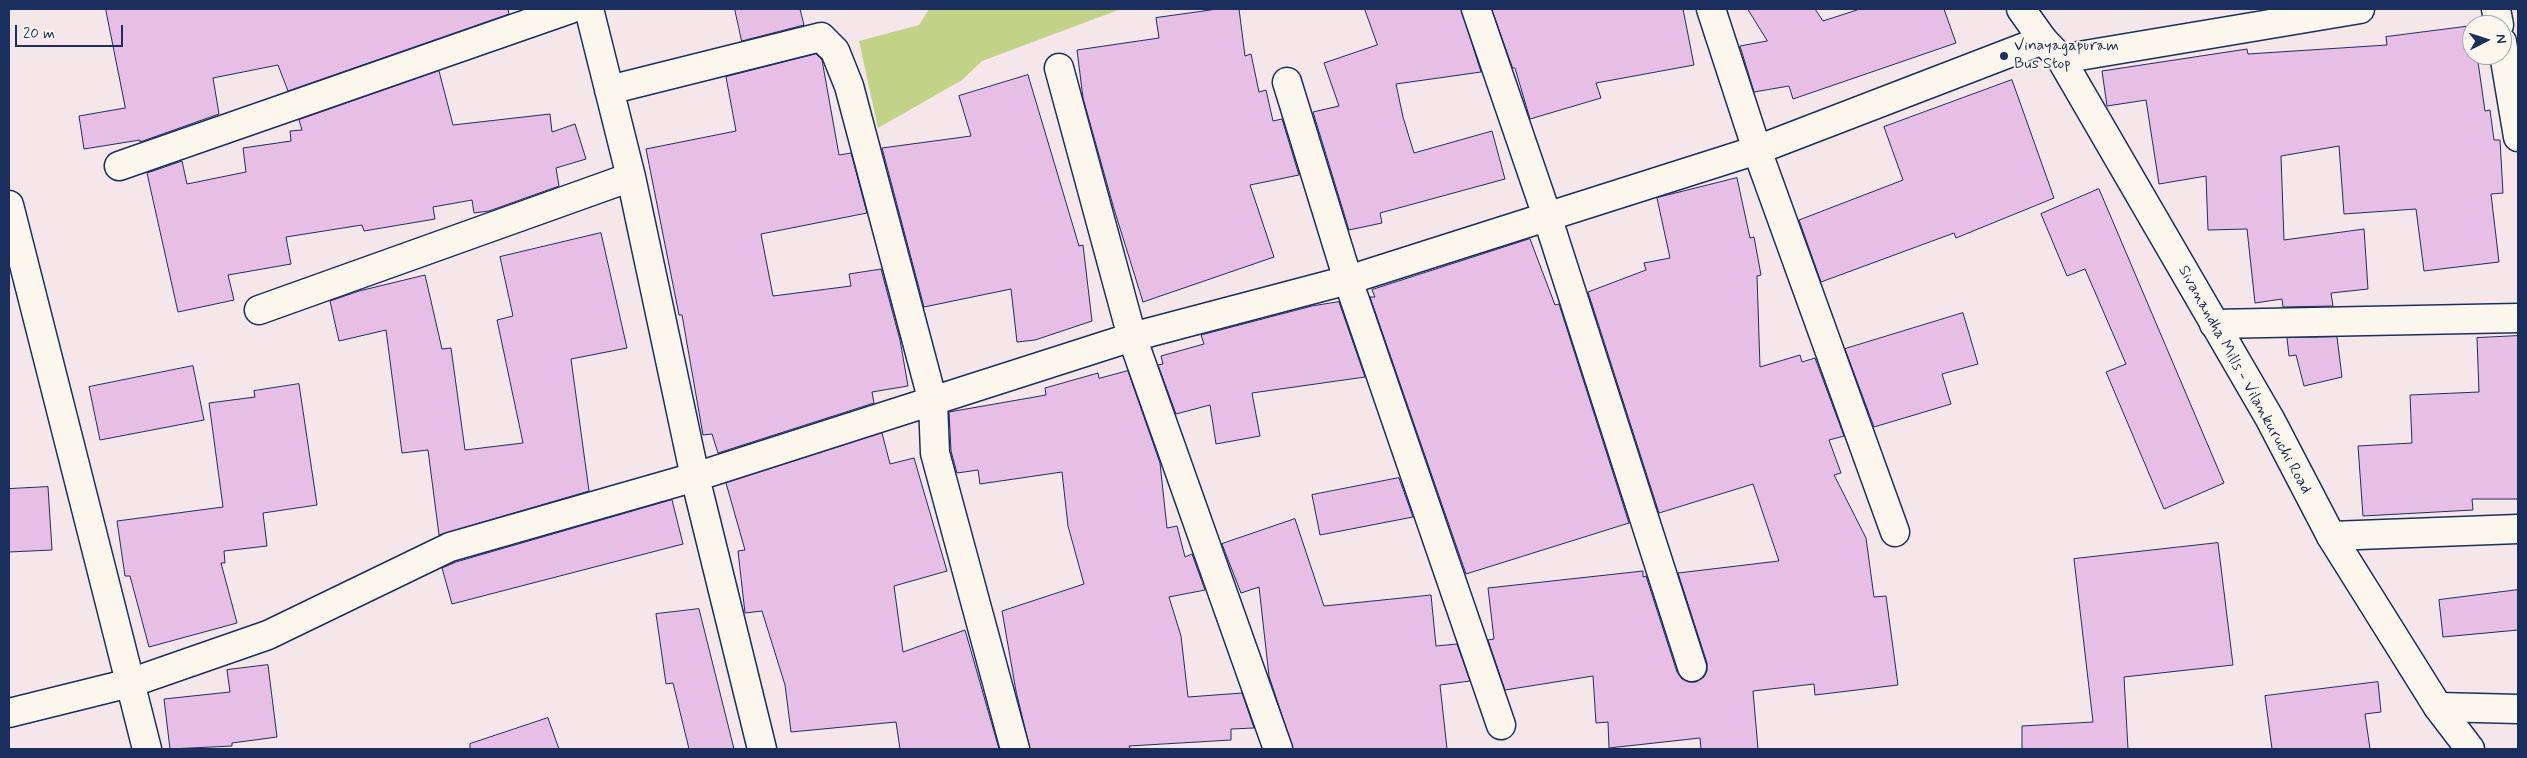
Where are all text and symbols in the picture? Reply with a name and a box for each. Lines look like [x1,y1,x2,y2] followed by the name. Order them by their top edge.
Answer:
[18,15,125,47] scale bar
[2462,15,2512,65] north arrow
[23,24,55,44] text: 20 m
[2492,33,2510,44] text: N
[2014,37,2119,75] place label: Vinayagapuram Bus Stop
[1998,50,2010,62] marker: Vinayagapuram Bus Stop
[2173,262,2315,498] street label: Sivanandha Mills - Vilankuruchi Road

